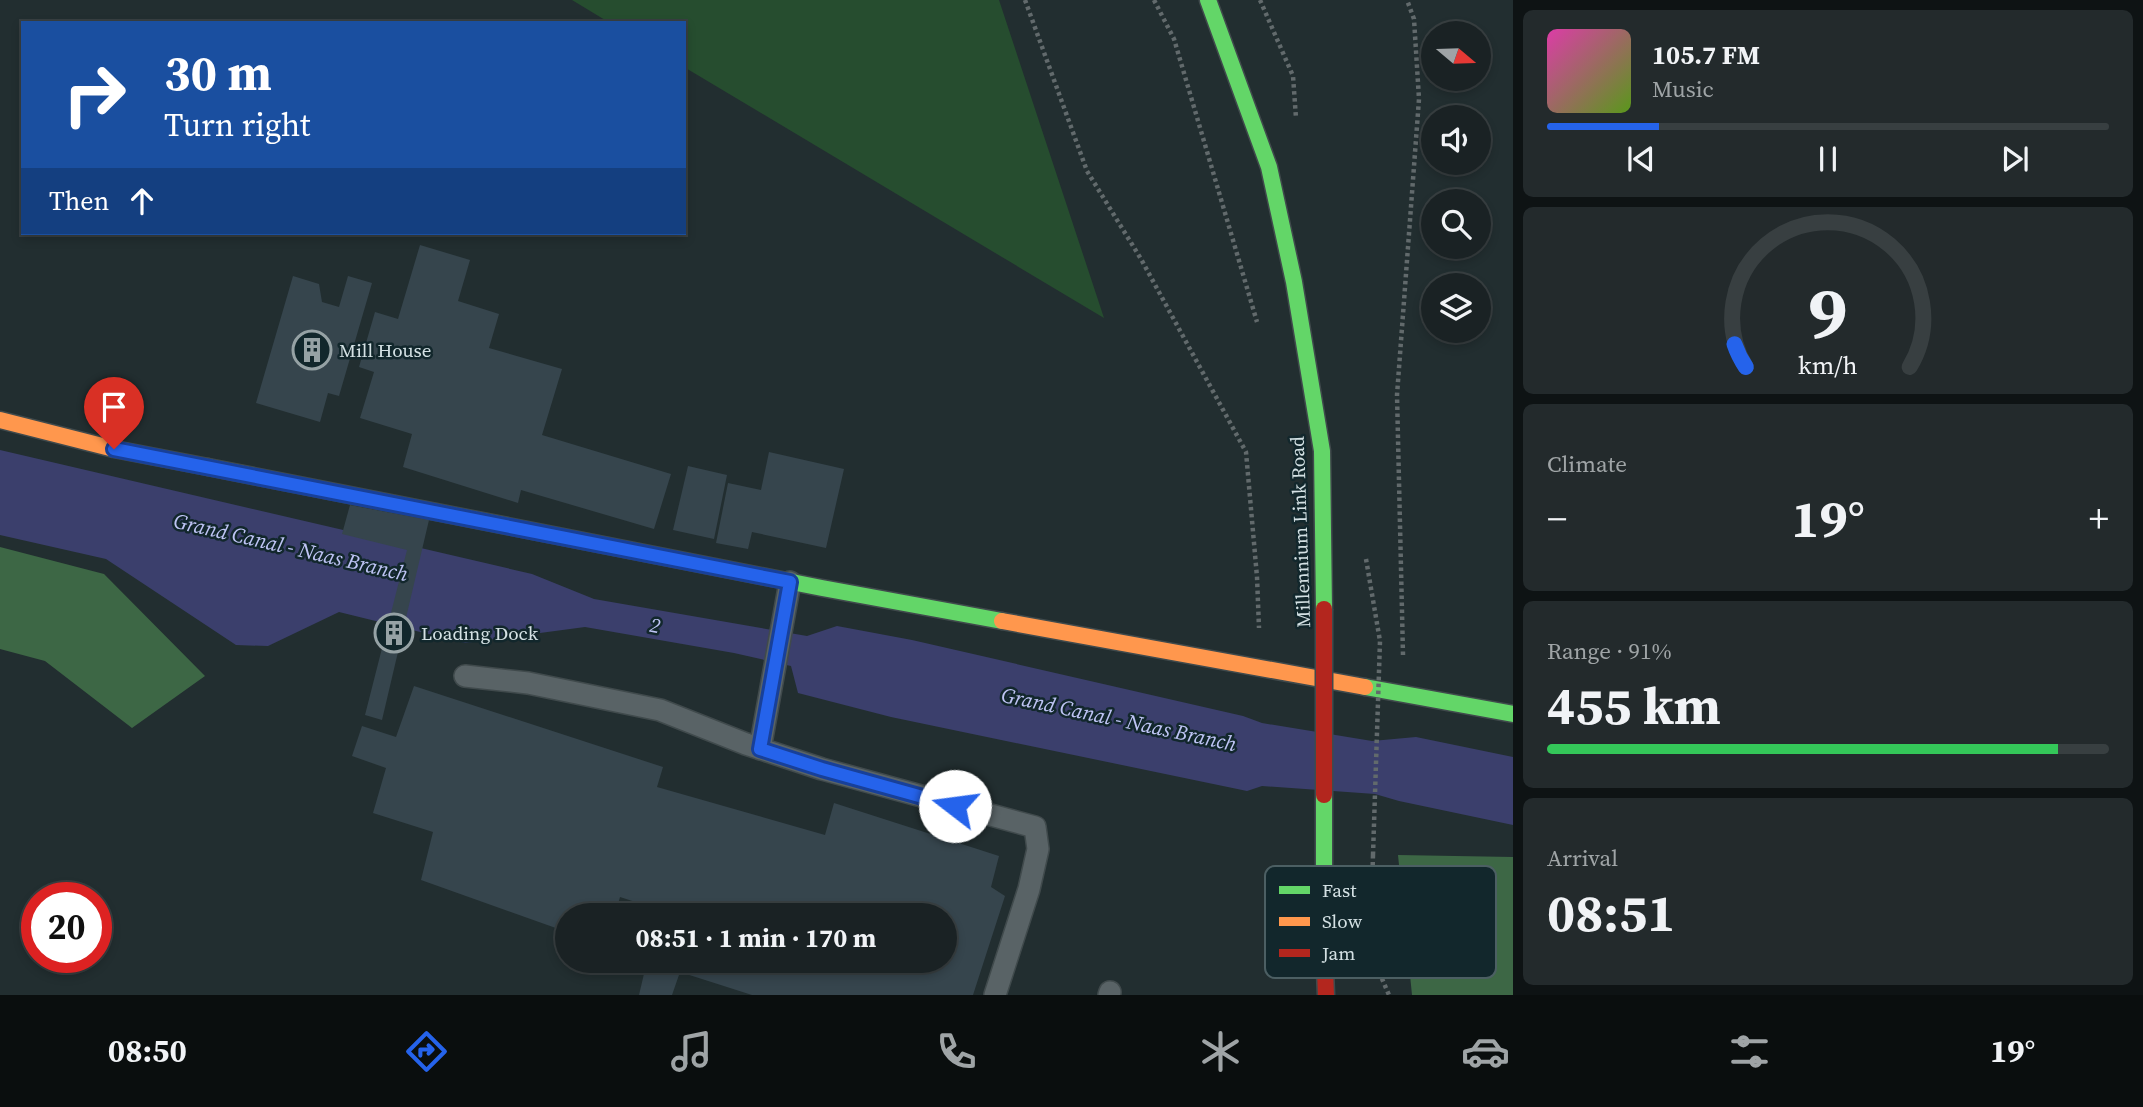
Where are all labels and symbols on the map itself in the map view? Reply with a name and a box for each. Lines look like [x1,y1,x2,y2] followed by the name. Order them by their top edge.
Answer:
[1421,21,1491,91] north arrow
[291,329,333,371] building icon: Mill House
[339,337,431,363] place label: Mill House
[84,377,144,449] pin
[1284,436,1316,628] street label: Millennium Link Road
[171,506,412,588] water label: Grand Canal - Naas Branch
[647,610,663,640] water label: 2
[373,612,415,654] building icon: Loading Dock
[421,620,539,646] place label: Loading Dock
[999,680,1240,758] water label: Grand Canal - Naas Branch
[918,769,992,843] position arrow
[1265,866,1496,978] legend
[1322,877,1357,903] text: Fast
[21,882,112,973] speed limit sign: 20
[1322,908,1363,934] text: Slow
[1321,940,1355,966] text: Jam

